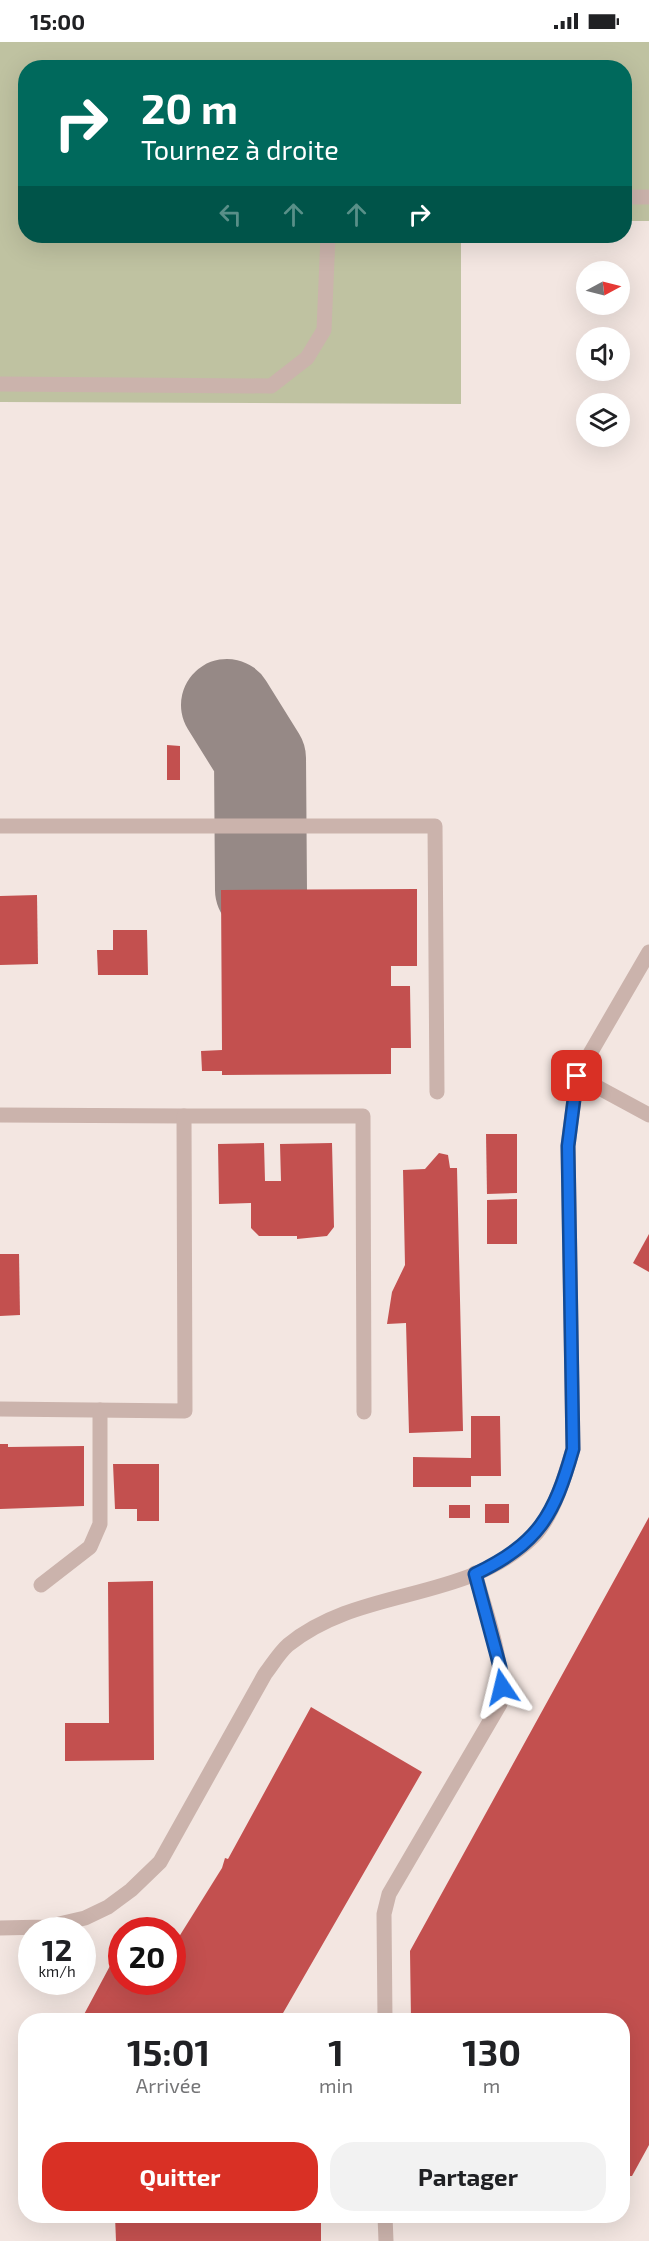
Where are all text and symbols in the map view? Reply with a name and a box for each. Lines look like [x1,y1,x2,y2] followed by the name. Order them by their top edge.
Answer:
[30,8,85,34] text: 15:00
[141,82,238,132] text: 20 m
[42,84,120,162] icon: right
[141,133,339,165] text: Tournez à droite
[214,198,247,231] icon: left
[277,198,310,231] icon: ahead
[340,198,373,231] icon: ahead
[403,198,436,231] icon: right
[576,261,630,315] north arrow
[576,261,630,447] map controls
[576,327,630,381] button: sound
[576,393,630,447] button: layers
[551,1050,602,1101] pin
[560,1059,593,1092] icon: arrive
[470,1655,534,1719] position arrow
[108,1917,186,1995] speed limit sign: 20
[42,1931,72,1967] text: 12
[38,1962,76,1980] text: km/h
[127,2030,210,2073] text: 15:01
[328,2030,344,2073] text: 1
[462,2030,521,2073] text: 130
[136,2073,201,2097] text: Arrivée
[319,2073,353,2097] text: min
[483,2073,500,2097] text: m
[42,2142,318,2211] button: Quitter
[330,2142,606,2211] button: Partager

